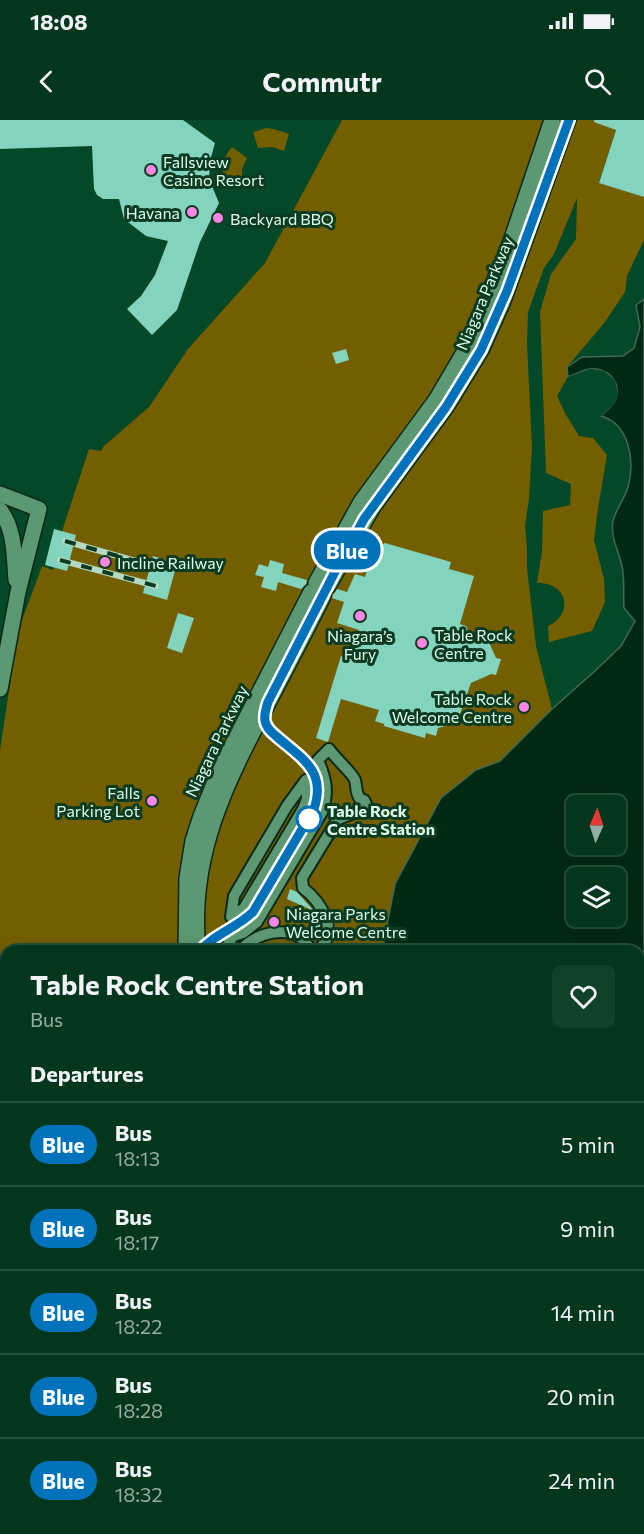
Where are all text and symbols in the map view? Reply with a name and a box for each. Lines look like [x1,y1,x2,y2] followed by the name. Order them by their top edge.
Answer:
[30,8,88,35] text: 18:08
[30,65,63,98] icon: back
[262,65,382,98] text: Commutr
[581,65,614,98] icon: search
[163,152,264,189] place label: Fallsview Casino Resort
[144,163,158,177] marker: Fallsview Casino Resort
[126,203,180,222] place label: Havana
[185,205,199,219] marker: Havana
[230,209,334,228] place label: Backyard BBQ
[211,211,225,225] marker: Backyard BBQ
[451,233,517,353] street label: Niagara Parkway
[305,530,389,570] line badge: Blue
[326,538,368,563] text: Blue
[117,553,224,572] place label: Incline Railway
[98,555,112,569] marker: Incline Railway
[353,609,367,623] marker: Niagara’s Fury
[434,625,513,662] place label: Table Rock Centre
[327,626,393,663] place label: Niagara’s Fury
[415,636,429,650] marker: Table Rock Centre
[181,682,251,800] street label: Niagara Parkway
[392,689,512,726] place label: Table Rock Welcome Centre
[517,700,531,714] marker: Table Rock Welcome Centre
[56,783,140,820] place label: Falls Parking Lot
[145,794,159,808] marker: Falls Parking Lot
[566,795,626,855] north arrow
[566,795,626,927] map controls
[327,801,435,838] place label: Table Rock Centre Station
[296,806,322,832] marker: Table Rock Centre Station
[566,867,626,927] button: layers
[286,904,406,941] place label: Niagara Parks Welcome Centre
[267,915,281,929] marker: Niagara Parks Welcome Centre
[552,965,615,1028] button: heart
[30,967,364,1001] text: Table Rock Centre Station
[30,1007,63,1031] text: Bus
[30,1060,144,1087] text: Departures
[115,1119,152,1146] text: Bus
[561,1131,615,1158] text: 5 min
[42,1132,85,1157] text: Blue
[115,1146,160,1170] text: 18:13
[115,1203,152,1230] text: Bus
[560,1215,615,1242] text: 9 min
[42,1216,85,1241] text: Blue
[115,1230,159,1254] text: 18:17
[115,1287,152,1314] text: Bus
[551,1299,615,1326] text: 14 min
[42,1300,85,1325] text: Blue
[115,1314,162,1338] text: 18:22
[115,1371,152,1398] text: Bus
[547,1383,615,1410] text: 20 min
[42,1384,85,1409] text: Blue
[115,1398,163,1422] text: 18:28
[115,1455,152,1482] text: Bus
[548,1467,615,1494] text: 24 min
[42,1468,85,1493] text: Blue
[115,1482,163,1506] text: 18:32

